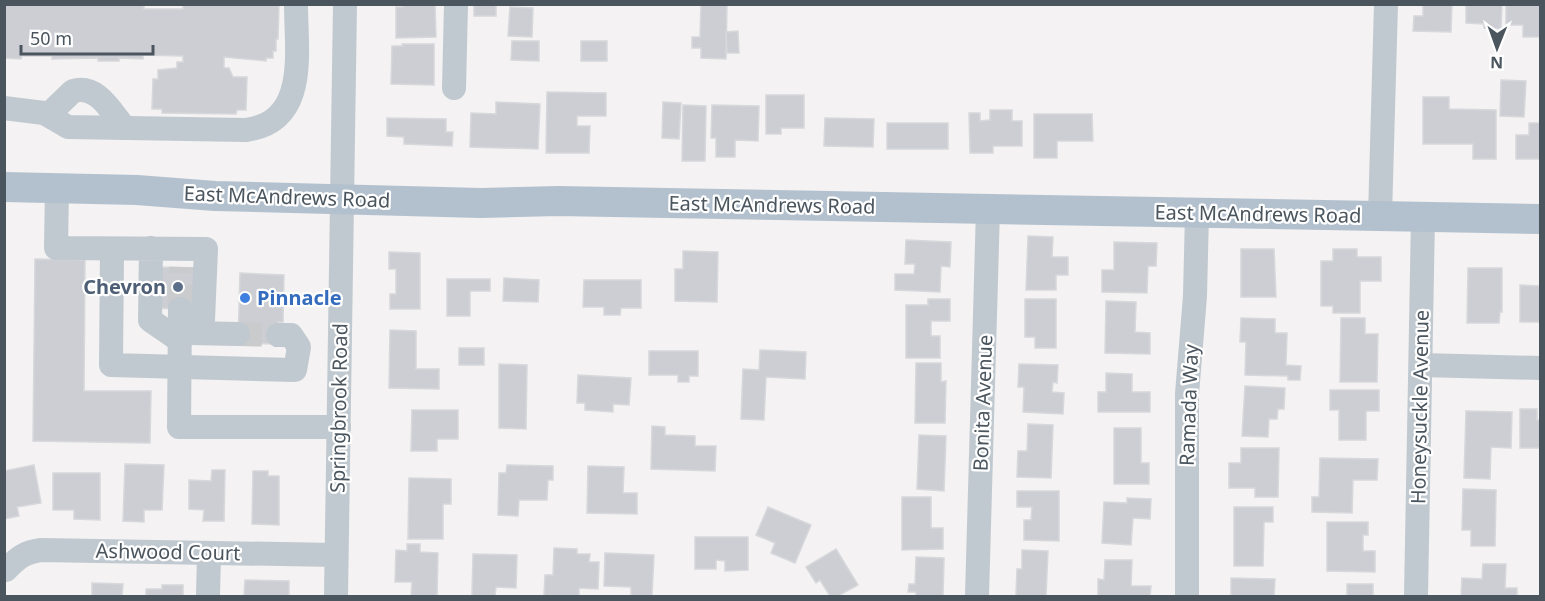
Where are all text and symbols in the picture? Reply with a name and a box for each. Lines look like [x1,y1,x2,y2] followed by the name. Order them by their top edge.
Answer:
[21,18,153,56] scale bar
[1467,18,1527,78] north arrow
[30,26,72,50] text: 50 m
[1490,52,1503,74] text: N
[183,179,391,214] street label: East McAndrews Road
[668,189,876,220] street label: East McAndrews Road
[1154,198,1362,229] street label: East McAndrews Road
[83,273,166,300] place label: Chevron
[171,280,185,294] marker: Chevron
[257,284,342,311] place label: Pinnacle
[238,291,252,305] marker: Pinnacle
[1404,310,1435,504] street label: Honeysuckle Avenue
[324,323,353,493] street label: Springbrook Road
[967,334,998,472] street label: Bonita Avenue
[1173,343,1204,466] street label: Ramada Way
[95,537,241,566] street label: Ashwood Court

